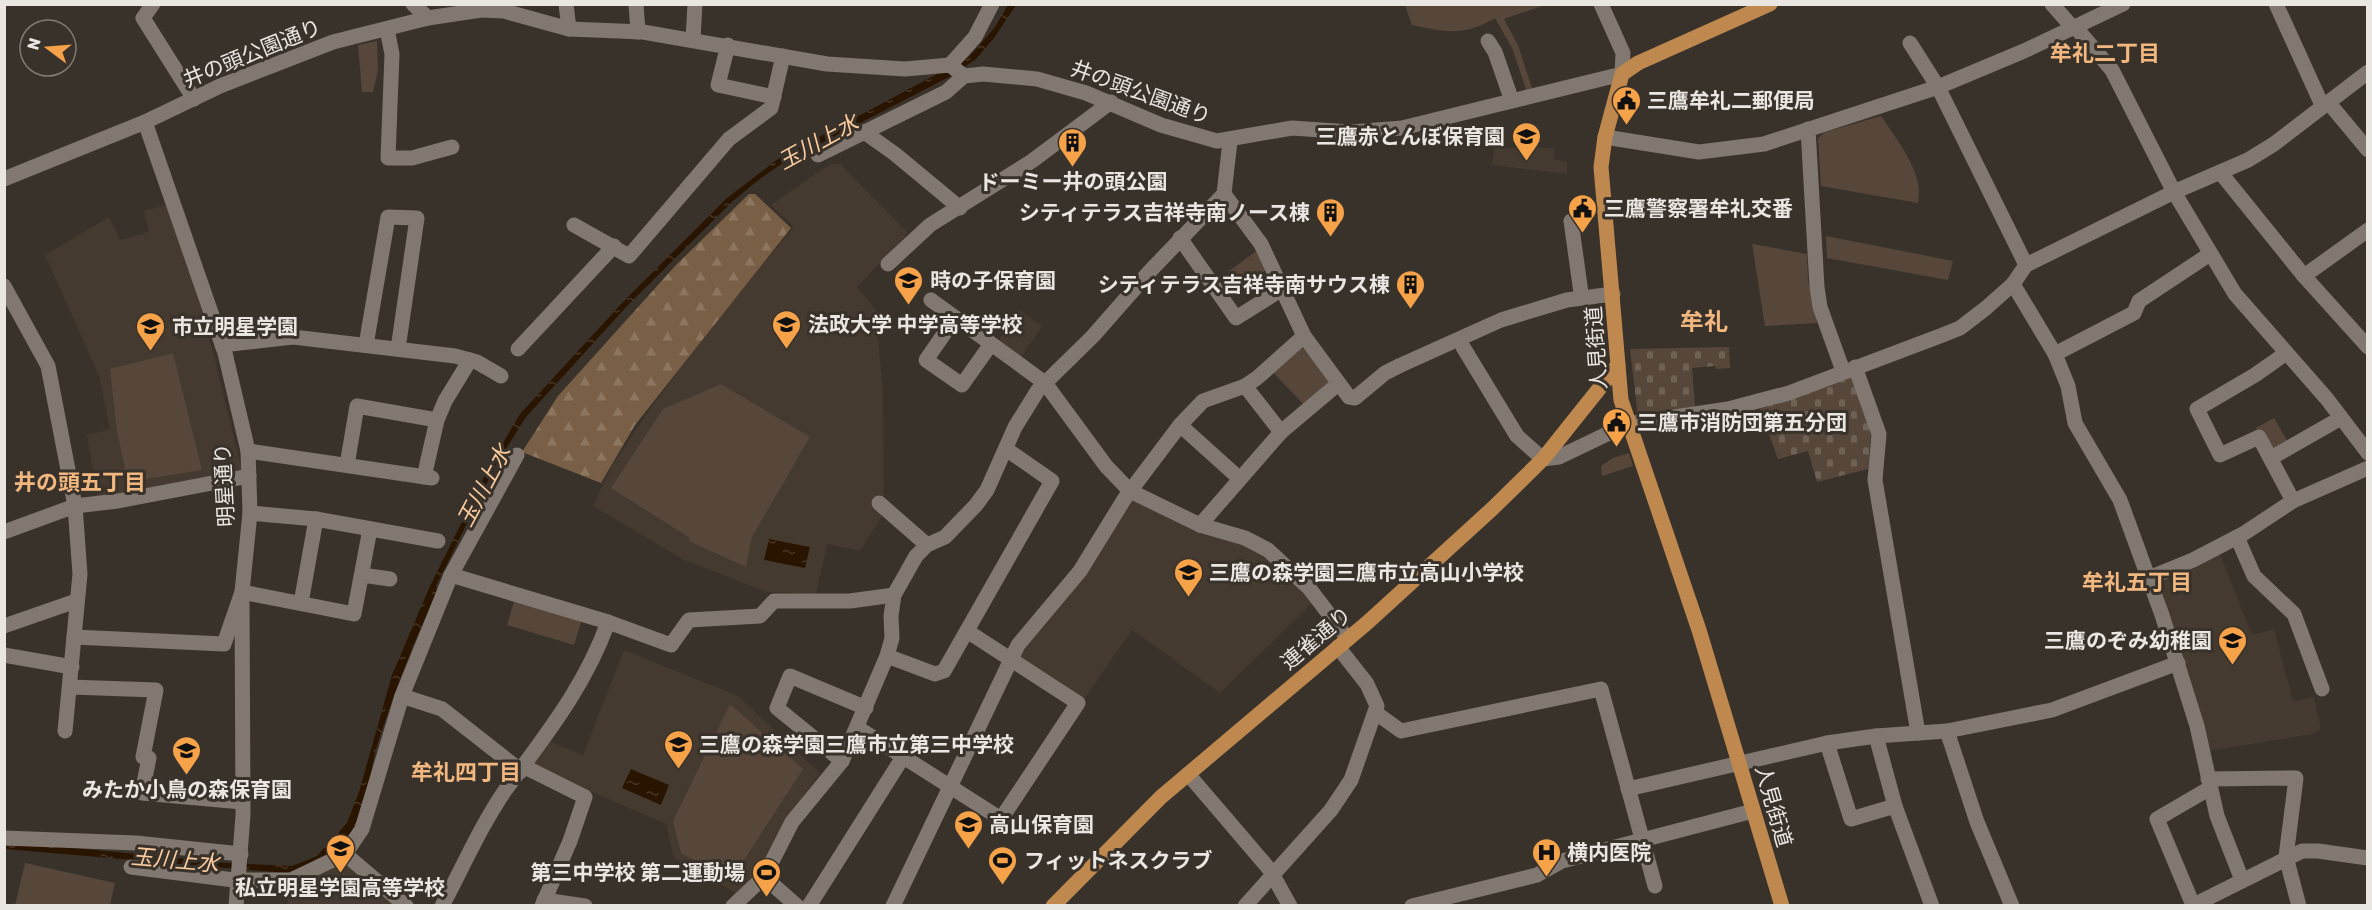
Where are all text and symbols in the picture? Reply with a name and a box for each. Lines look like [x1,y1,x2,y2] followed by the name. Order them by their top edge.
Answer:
[179,14,325,92] street label: 井の頭公園通り
[18,18,78,78] north arrow
[23,36,45,52] text: N
[2050,40,2160,67] district label: 牟礼二丁目
[1068,55,1214,129] street label: 井の頭公園通り
[1610,84,1642,126] public building icon: 三鷹牟礼二郵便局
[1647,88,1815,113] place label: 三鷹牟礼二郵便局
[773,108,865,175] water label: 玉川上水
[1510,120,1542,162] school or university icon: 三鷹赤とんぼ保育園
[1316,124,1505,149] place label: 三鷹赤とんぼ保育園
[1057,126,1089,168] building icon: ドーミー井の頭公園
[979,169,1168,194] place label: ドーミー井の頭公園
[1567,192,1599,234] public building icon: 三鷹警察署牟礼交番
[1315,196,1347,238] building icon: シティテラス吉祥寺南ノース棟
[1604,196,1793,221] place label: 三鷹警察署牟礼交番
[1019,200,1310,225] place label: シティテラス吉祥寺南ノース棟
[893,264,925,306] school or university icon: 時の子保育園
[930,268,1056,293] place label: 時の子保育園
[1395,268,1427,310] building icon: シティテラス吉祥寺南サウス棟
[1098,272,1390,297] place label: シティテラス吉祥寺南サウス棟
[1581,305,1611,391] street label: 人見街道
[771,308,803,350] school or university icon: 法政大学 中学高等学校
[1680,308,1728,336] district label: 牟礼
[135,310,167,352] school or university icon: 市立明星学園
[808,312,1022,337] place label: 法政大学 中学高等学校
[172,314,298,339] place label: 市立明星学園
[1600,406,1632,448] public building icon: 三鷹市消防団第五分団
[1637,410,1847,435] place label: 三鷹市消防団第五分団
[451,439,518,531] water label: 玉川上水
[209,442,239,528] street label: 明星通り
[14,469,146,496] district label: 井の頭五丁目
[1172,556,1204,598] school or university icon: 三鷹の森学園三鷹市立高山小学校
[1209,560,1524,585] place label: 三鷹の森学園三鷹市立高山小学校
[2082,569,2192,596] district label: 牟礼五丁目
[1276,601,1356,675] street label: 連雀通り
[2217,624,2249,666] school or university icon: 三鷹のぞみ幼稚園
[2044,628,2212,653] place label: 三鷹のぞみ幼稚園
[662,728,694,770] school or university icon: 三鷹の森学園三鷹市立第三中学校
[699,732,1014,757] place label: 三鷹の森学園三鷹市立第三中学校
[171,734,203,776] school or university icon: みたか小鳥の森保育園
[411,759,521,786] district label: 牟礼四丁目
[1750,762,1798,850] street label: 人見街道
[82,777,292,802] place label: みたか小鳥の森保育園
[952,808,984,850] school or university icon: 高山保育園
[989,812,1094,837] place label: 高山保育園
[324,832,356,874] school or university icon: 私立明星学園高等学校
[1530,836,1562,878] hospital icon: 横内医院
[1567,840,1651,865] place label: 横内医院
[130,843,222,877] water label: 玉川上水
[987,844,1019,886] sports icon: フィットネスクラブ
[1024,848,1213,873] place label: フィットネスクラブ
[750,856,782,898] sports icon: 第三中学校 第二運動場
[531,860,745,885] place label: 第三中学校 第二運動場
[235,875,445,900] place label: 私立明星学園高等学校

